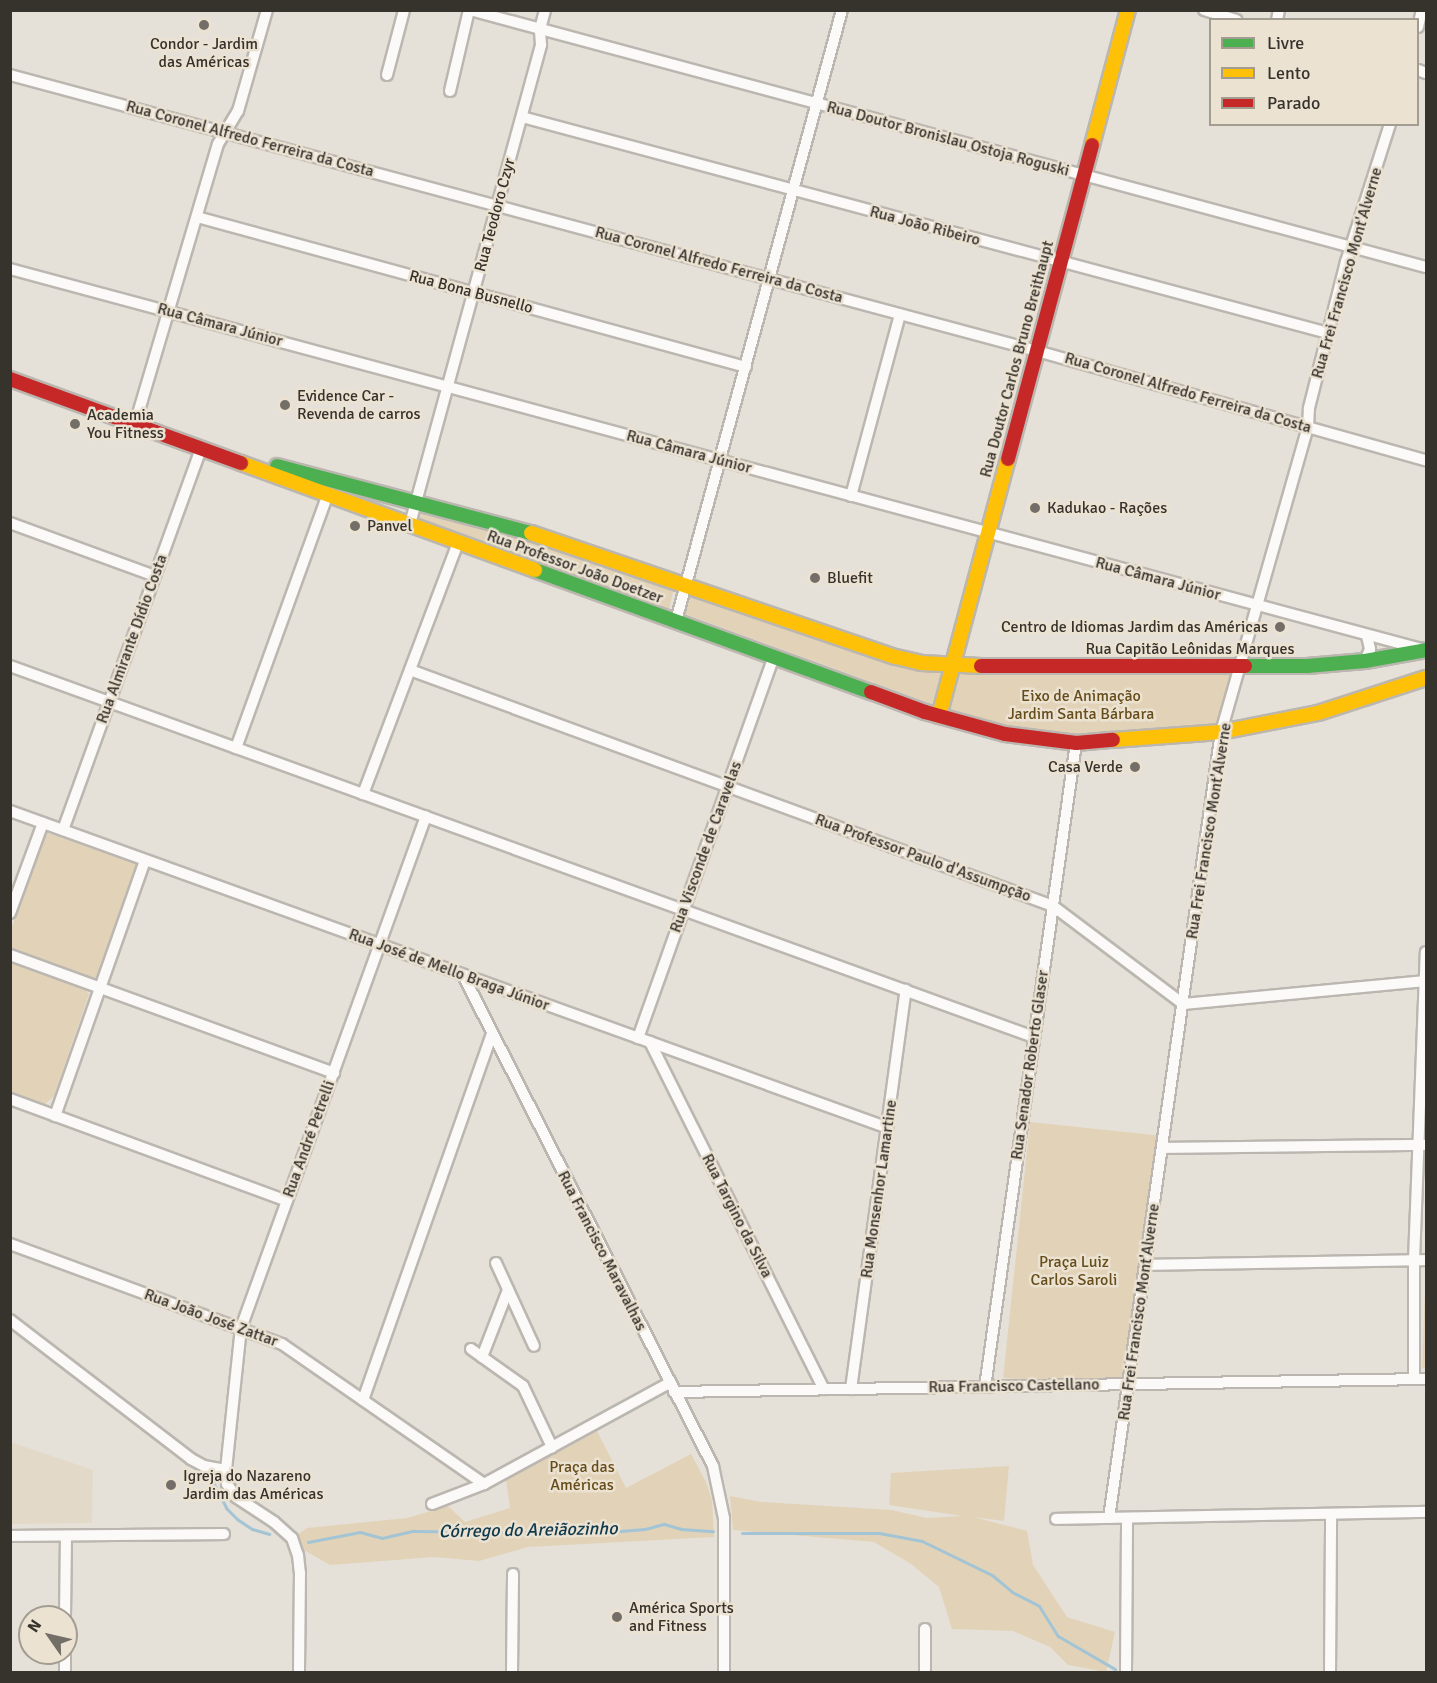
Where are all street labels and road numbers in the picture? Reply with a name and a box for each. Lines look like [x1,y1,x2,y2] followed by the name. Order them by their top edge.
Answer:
[124,97,376,181] street label: Rua Coronel Alfredo Ferreira da Costa
[825,97,1071,181] street label: Rua Doutor Bronislau Ostoja Roguski
[471,156,519,274] street label: Rua Teodoro Czyr
[1308,165,1386,381] street label: Rua Frei Francisco Mont'Alverne
[868,202,982,250] street label: Rua João Ribeiro
[593,223,845,307] street label: Rua Coronel Alfredo Ferreira da Costa
[976,238,1058,480] street label: Rua Doutor Carlos Bruno Breithaupt
[407,266,535,318] street label: Rua Bona Busnello
[155,299,285,351] street label: Rua Câmara Júnior
[1062,348,1314,438] street label: Rua Coronel Alfredo Ferreira da Costa
[624,426,754,478] street label: Rua Câmara Júnior
[484,526,666,608] street label: Rua Professor João Doetzer
[92,552,172,726] street label: Rua Almirante Dídio Costa
[1093,553,1223,605] street label: Rua Câmara Júnior
[1086,639,1294,659] street label: Rua Capitão Leônidas Marques
[1182,721,1236,941] street label: Rua Frei Francisco Mont'Alverne
[666,759,746,935] street label: Rua Visconde de Caravelas
[812,810,1034,906] street label: Rua Professor Paulo d'Assumpção
[346,925,552,1015] street label: Rua José de Mello Braga Júnior
[1007,969,1053,1161] street label: Rua Senador Roberto Glaser
[279,1078,339,1200] street label: Rua André Petrelli
[857,1099,901,1279] street label: Rua Monsenhor Lamartine
[697,1151,777,1281] street label: Rua Targino da Silva
[553,1168,651,1334] street label: Rua Francisco Maravalhas
[1114,1202,1164,1422] street label: Rua Frei Francisco Mont'Alverne
[142,1285,280,1351] street label: Rua João José Zattar
[928,1375,1100,1397] street label: Rua Francisco Castellano

